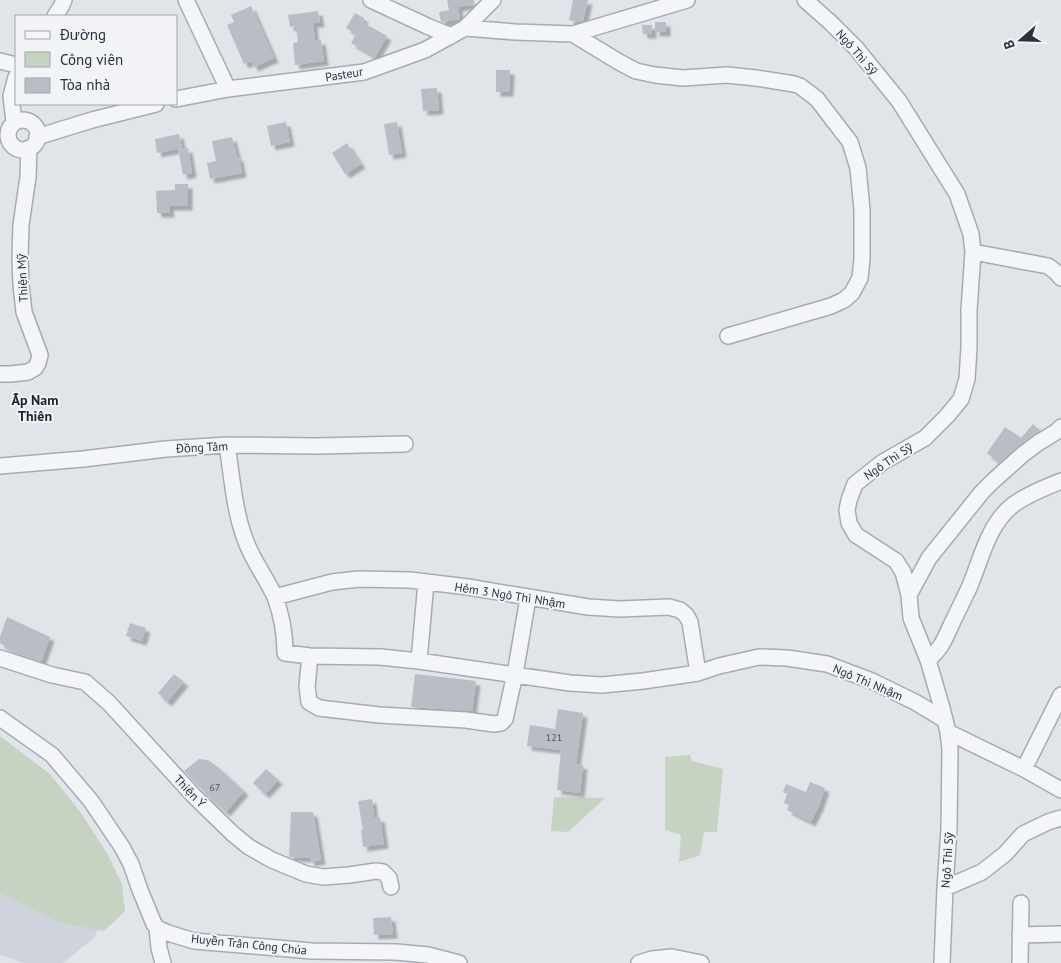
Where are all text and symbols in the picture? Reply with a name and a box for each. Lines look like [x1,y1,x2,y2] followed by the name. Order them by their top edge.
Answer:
[15,15,178,105] legend
[996,15,1046,65] north arrow
[59,25,106,44] text: Đường
[833,26,881,78] street label: Ngô Thì Sỹ
[999,37,1019,51] text: B
[60,50,123,69] text: Công viên
[324,64,364,84] street label: Pasteur
[60,75,110,94] text: Tòa nhà
[13,253,31,303] street label: Thiện Mỹ
[12,391,58,425] district label: Ấp Nam Thiên
[175,438,228,456] street label: Đồng Tâm
[861,439,915,483] street label: Ngô Thì Sỹ
[454,579,566,611] street label: Hẻm 3 Ngô Thì Nhậm
[831,661,905,703] street label: Ngô Thì Nhậm
[546,731,562,744] house number: 121
[171,772,209,811] street label: Thiện Ý
[210,781,220,794] house number: 67
[938,832,956,888] street label: Ngô Thì Sỹ
[190,930,308,958] street label: Huyền Trân Công Chúa

